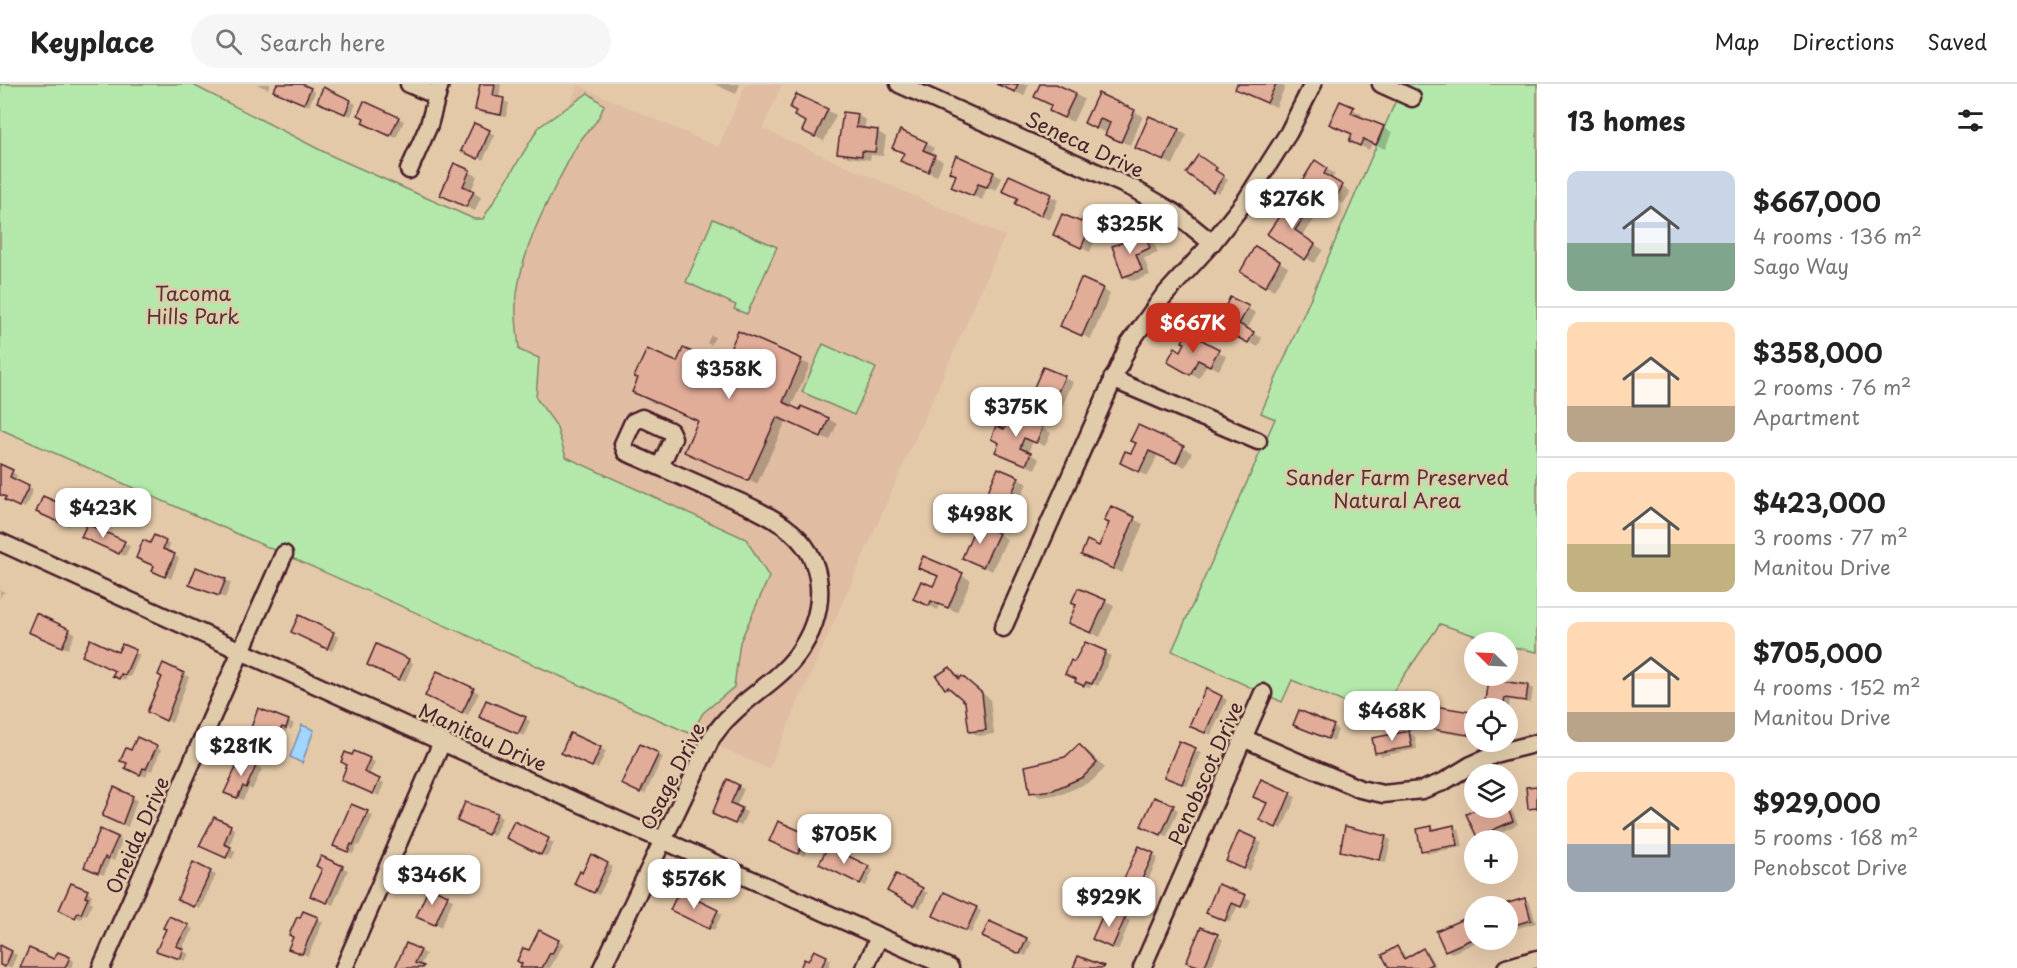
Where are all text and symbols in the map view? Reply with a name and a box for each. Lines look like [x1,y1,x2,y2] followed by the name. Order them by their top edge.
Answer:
[191,14,611,68] search box
[30,20,155,63] text: Keyplace
[212,25,245,58] icon: search
[260,25,385,58] text: Search here
[1714,25,1759,57] text: Map
[1792,25,1894,57] text: Directions
[1927,25,1987,57] text: Saved
[1567,101,1685,140] text: 13 homes
[1021,103,1149,185] street label: Seneca Drive
[1954,104,1987,137] icon: filters
[1250,179,1334,230] pin: $276K
[1753,182,1881,221] text: $667,000
[1259,183,1325,213] text: $276K
[1615,195,1687,267] icon: home
[1088,204,1172,255] pin: $325K
[1097,208,1163,238] text: $325K
[1753,221,1922,251] text: 4 rooms · 136 m²
[1753,251,1849,281] text: Sago Way
[147,278,239,331] park label: Tacoma Hills Park
[1151,303,1235,354] pin: $667K
[1160,307,1226,337] text: $667K
[1753,333,1883,372] text: $358,000
[1615,346,1687,418] icon: home
[687,349,771,400] pin: $358K
[696,353,762,383] text: $358K
[1753,372,1911,402] text: 2 rooms · 76 m²
[974,387,1058,438] pin: $375K
[984,391,1048,421] text: $375K
[1753,402,1860,432] text: Apartment
[1285,462,1509,515] park label: Sander Farm Preserved Natural Area
[1753,483,1886,522] text: $423,000
[61,488,145,539] pin: $423K
[69,492,137,522] text: $423K
[938,494,1022,545] pin: $498K
[1615,496,1687,568] icon: home
[947,498,1013,528] text: $498K
[1753,522,1908,552] text: 3 rooms · 77 m²
[1753,552,1891,582] text: Manitou Drive
[1464,632,1518,686] north arrow
[1464,632,1518,950] map controls
[1753,633,1883,672] text: $705,000
[1615,646,1687,718] icon: home
[1753,672,1921,702] text: 4 rooms · 152 m²
[1350,691,1434,742] pin: $468K
[414,695,552,779] street label: Manitou Drive
[1358,695,1426,725] text: $468K
[1160,696,1250,850] street label: Penobscot Drive
[1464,698,1518,752] button: locate
[1753,702,1891,732] text: Manitou Drive
[632,717,712,835] street label: Osage Drive
[199,726,283,777] pin: $281K
[210,730,272,760] text: $281K
[1464,764,1518,818] button: layers
[98,771,176,899] street label: Oneida Drive
[1753,783,1881,822] text: $929,000
[1615,796,1687,868] icon: home
[802,814,886,865] pin: $705K
[811,818,877,848] text: $705K
[1753,822,1918,852] text: 5 rooms · 168 m²
[1464,830,1518,884] button: +
[1753,852,1907,882] text: Penobscot Drive
[390,855,474,906] pin: $346K
[397,859,467,889] text: $346K
[652,859,736,910] pin: $576K
[662,863,726,893] text: $576K
[1067,877,1151,928] pin: $929K
[1076,881,1142,911] text: $929K
[1464,896,1518,950] button: −

